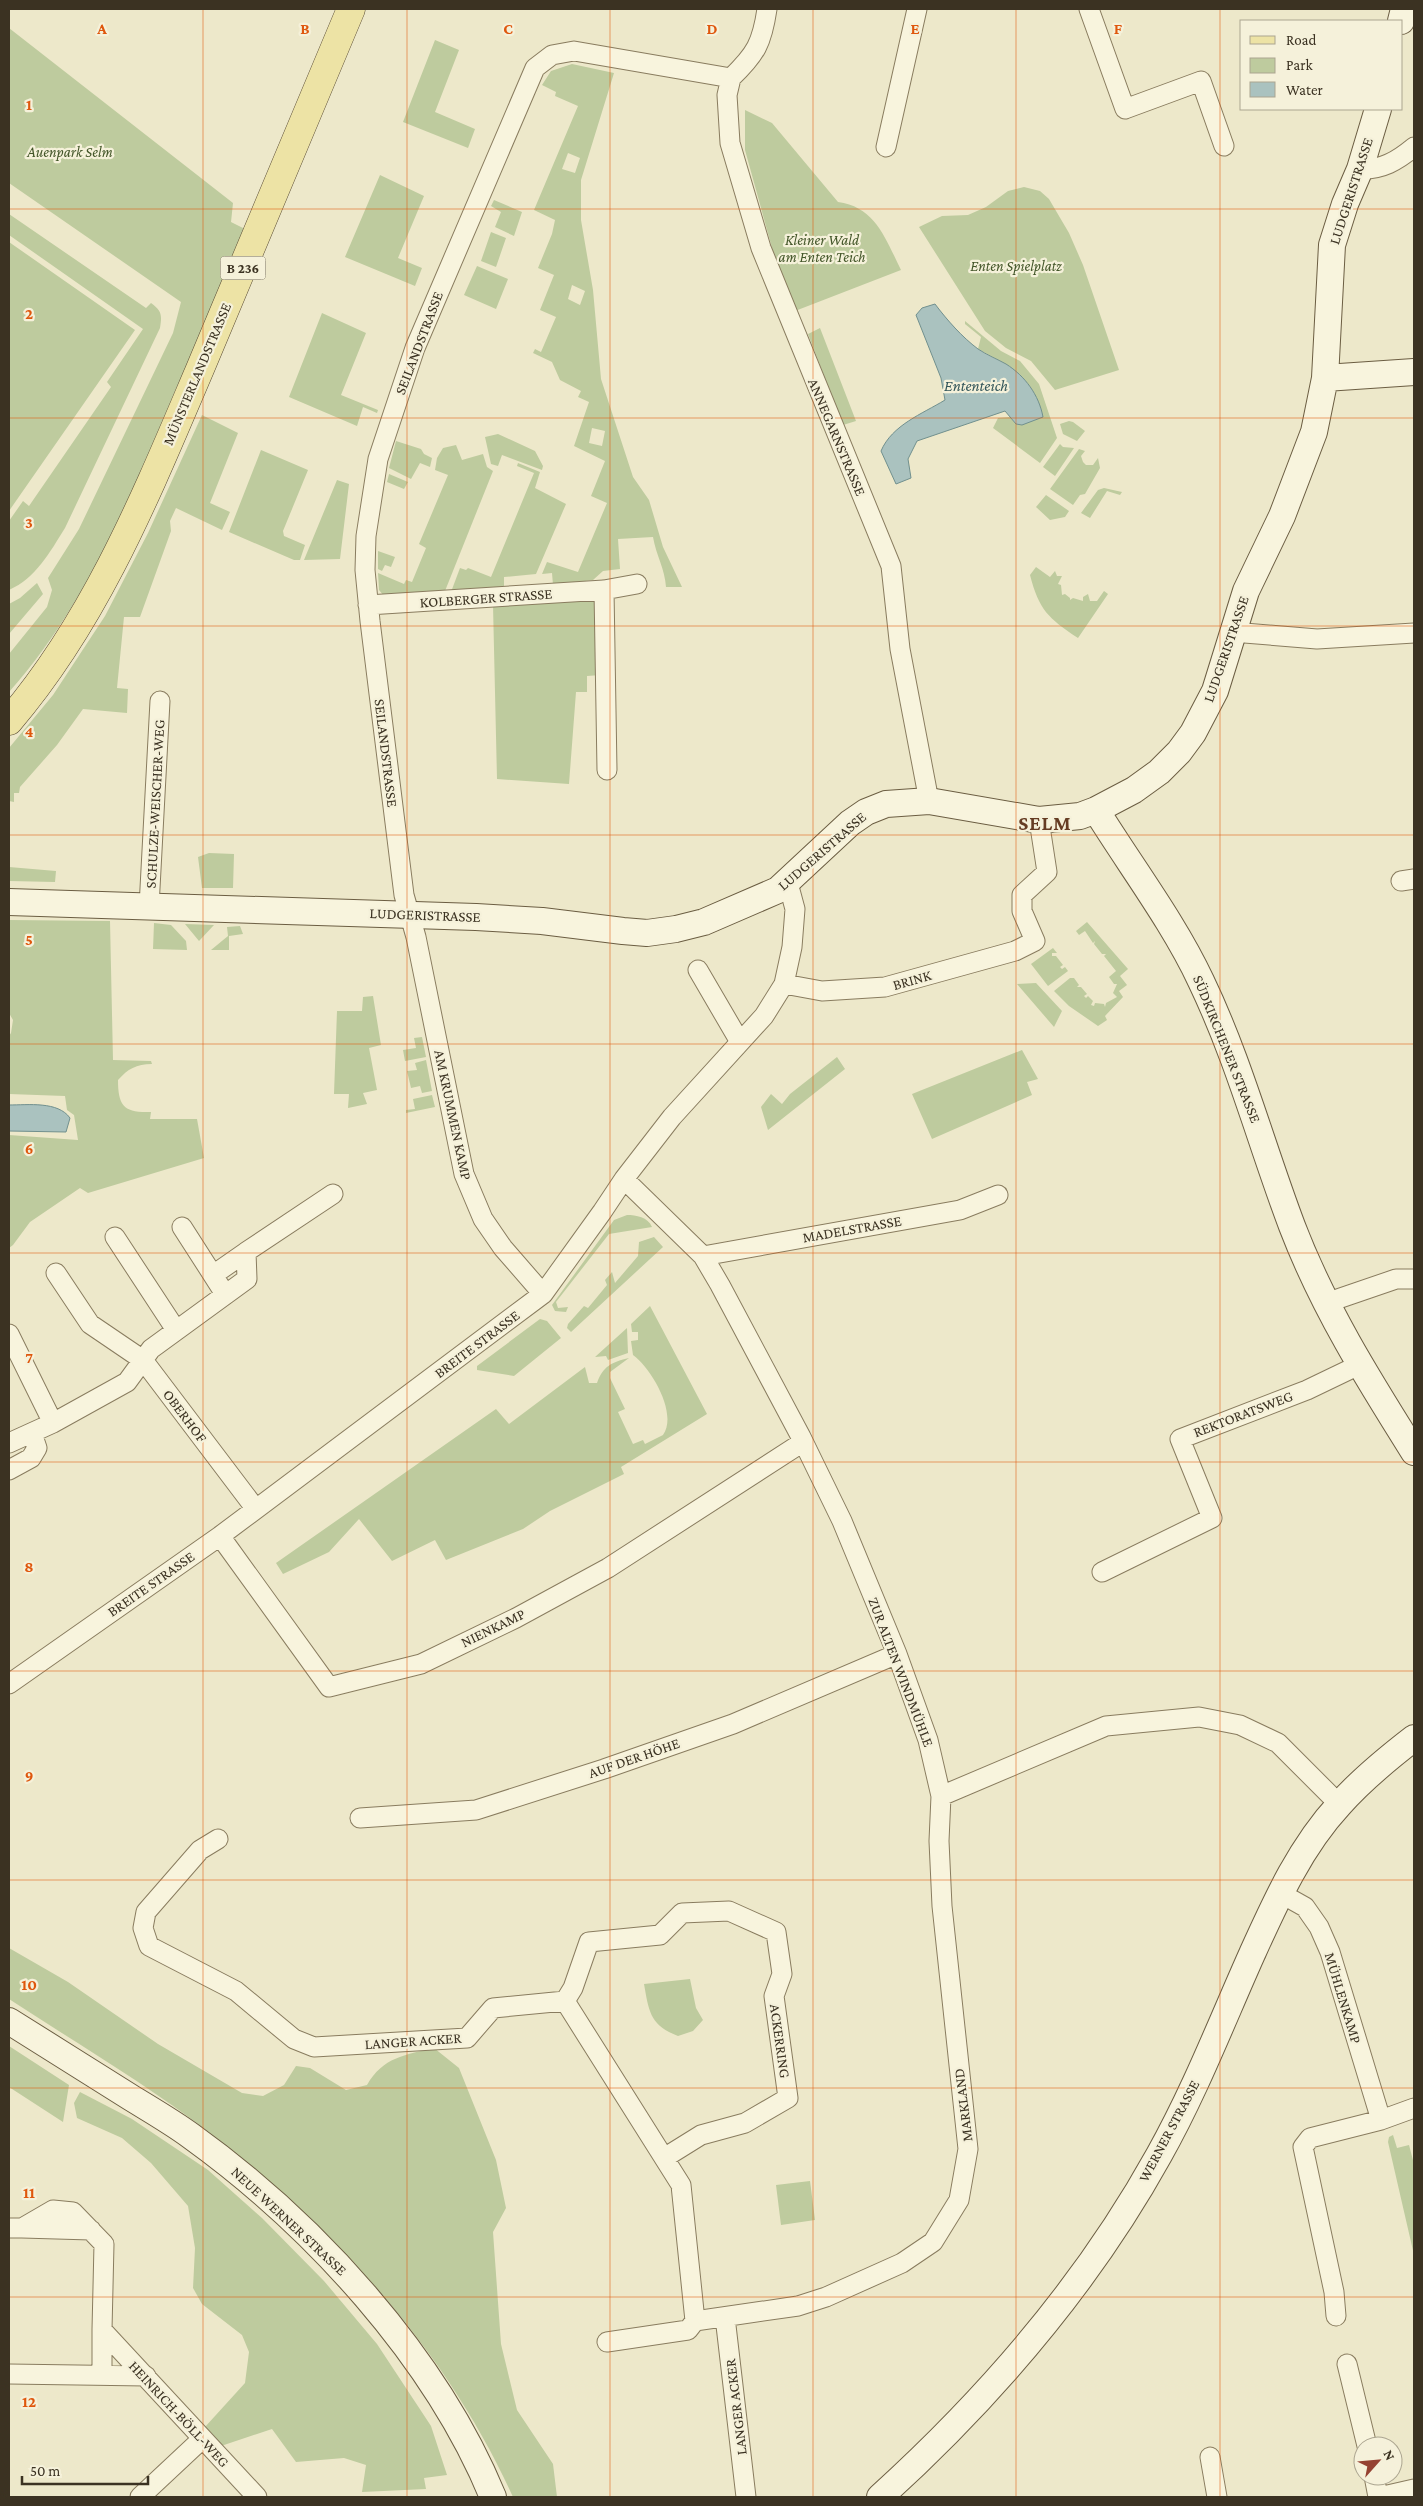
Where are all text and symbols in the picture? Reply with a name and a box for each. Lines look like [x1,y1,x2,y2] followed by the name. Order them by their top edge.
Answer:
[96,20,107,37] text: A
[300,20,310,37] text: B
[503,20,513,37] text: C
[706,20,718,37] text: D
[910,20,920,37] text: E
[1114,20,1123,37] text: F
[1240,20,1403,110] legend
[1286,32,1317,48] text: Road
[1286,57,1313,73] text: Park
[1286,82,1323,98] text: Water
[26,96,32,113] text: 1
[1326,136,1376,246] street label: LUDGERISTRASSE
[26,144,113,161] park label: Auenpark Selm
[779,232,865,265] park label: Kleiner Wald am Enten Teich
[220,256,266,280] road number: B 236
[970,258,1062,275] park label: Enten Spielplatz
[392,289,446,397] street label: SEILANDSTRASSE
[160,300,234,448] street label: MÜNSTERLANDSTRASSE
[25,305,33,322] text: 2
[805,376,869,498] street label: ANNEGARNSTRASSE
[944,377,1008,394] water label: Ententeich
[25,514,33,531] text: 3
[419,585,553,611] street label: KOLBERGER STRASSE
[1200,594,1252,704] street label: LUDGERISTRASSE
[371,698,401,808] street label: SEILANDSTRASSE
[143,719,167,889] street label: SCHULZE-WEISCHER-WEG
[25,723,34,740] text: 4
[775,808,869,894] street label: LUDGERISTRASSE
[1018,812,1072,834] district label: SELM
[369,905,481,925] street label: LUDGERISTRASSE
[25,931,33,948] text: 5
[891,967,934,993] street label: BRINK
[1190,973,1264,1125] street label: SÜDKIRCHENER STRASSE
[431,1048,475,1182] street label: AM KRUMMEN KAMP
[25,1140,33,1157] text: 6
[801,1212,903,1246] street label: MADELSTRASSE
[431,1307,523,1381] street label: BREITE STRASSE
[25,1349,33,1366] text: 7
[160,1386,210,1446] street label: OBERHOF
[1191,1388,1295,1440] street label: REKTORATSWEG
[105,1548,197,1620] street label: BREITE STRASSE
[24,1558,34,1575] text: 8
[865,1595,937,1749] street label: ZUR ALTEN WINDMÜHLE
[458,1606,528,1650] street label: NIENKAMP
[586,1735,682,1781] street label: AUF DER HÖHE
[25,1767,33,1784] text: 9
[1322,1951,1364,2045] street label: MÜHLENKAMP
[21,1976,37,1993] text: 10
[767,2003,793,2079] street label: ACKERRING
[364,2030,463,2052] street label: LANGER ACKER
[951,2067,975,2143] street label: MARKLAND
[1135,2077,1203,2185] street label: WERNER STRASSE
[228,2163,350,2279] street label: NEUE WERNER STRASSE
[23,2184,35,2201] text: 11
[722,2357,750,2456] street label: LANGER ACKER
[126,2358,232,2470] street label: HEINRICH-BÖLL-WEG
[22,2393,36,2410] text: 12
[1353,2436,1403,2486] north arrow
[1380,2447,1399,2463] text: N
[22,2454,149,2486] scale bar
[30,2463,60,2479] text: 50 m

